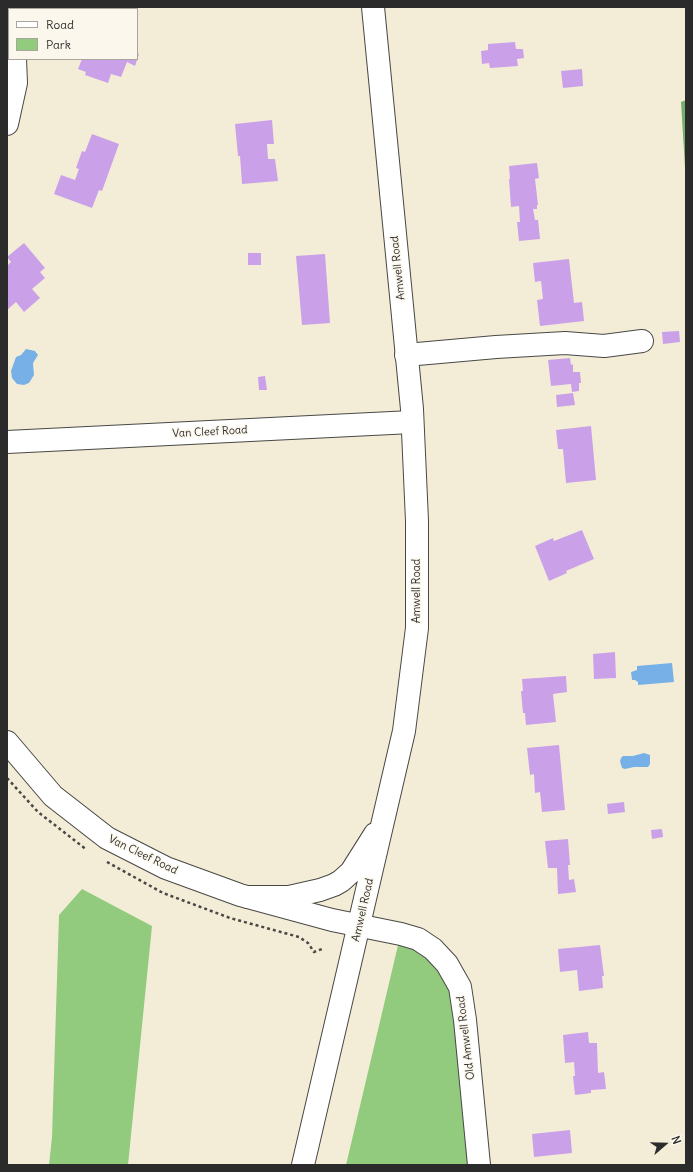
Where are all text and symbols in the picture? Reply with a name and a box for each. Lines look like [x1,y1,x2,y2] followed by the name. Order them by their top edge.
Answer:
[8,8,138,60] legend
[46,17,74,32] text: Road
[46,37,71,52] text: Park
[388,235,408,301] street label: Amwell Road
[172,423,248,441] street label: Van Cleef Road
[410,559,424,623] street label: Amwell Road
[106,833,180,877] street label: Van Cleef Road
[349,877,377,943] street label: Amwell Road
[454,995,478,1081] street label: Old Amwell Road
[645,1124,685,1164] north arrow
[668,1134,684,1146] text: N

